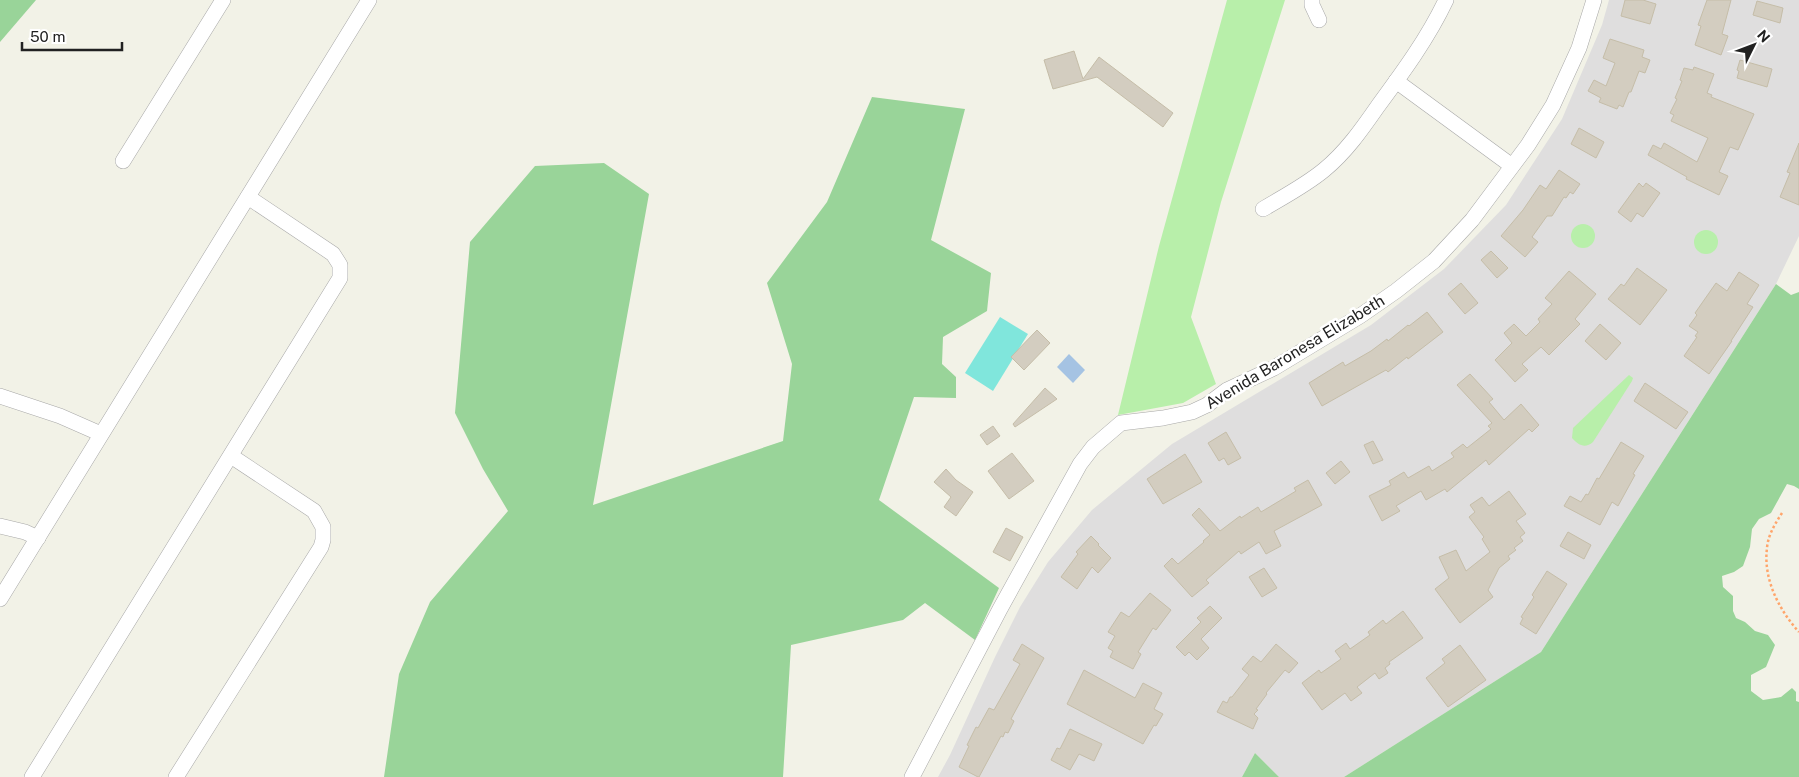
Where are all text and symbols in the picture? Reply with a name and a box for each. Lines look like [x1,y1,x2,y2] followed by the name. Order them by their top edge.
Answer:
[22,20,122,52] scale bar
[1729,20,1779,70] north arrow
[1754,27,1773,46] text: N
[30,28,65,45] text: 50 m
[1202,291,1388,413] street label: Avenida Baronesa Elizabeth

